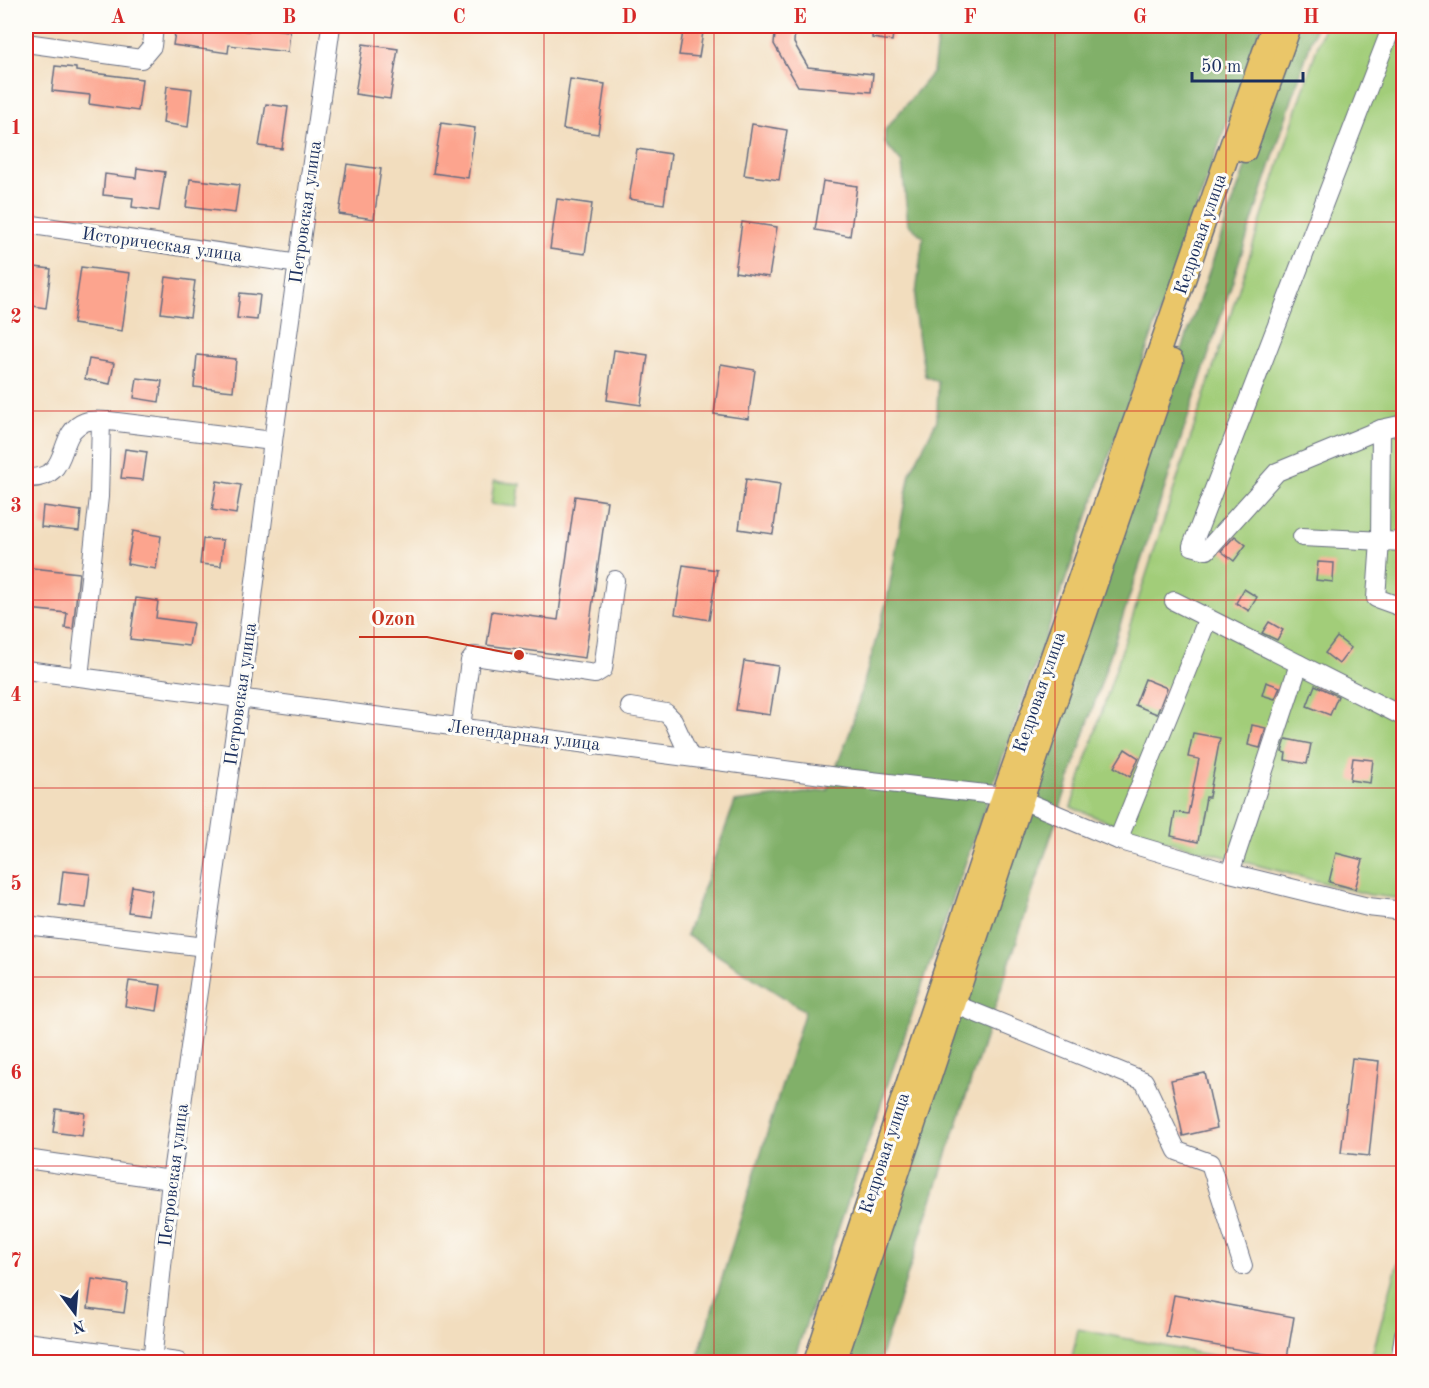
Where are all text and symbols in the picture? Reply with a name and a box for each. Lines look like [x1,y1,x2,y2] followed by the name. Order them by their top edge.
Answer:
[110,8,126,28] text: A
[282,8,296,28] text: B
[452,8,466,28] text: C
[621,8,637,28] text: D
[793,8,807,28] text: E
[963,8,977,28] text: F
[1133,8,1147,28] text: G
[1303,8,1319,28] text: H
[1192,45,1303,83] scale bar
[1201,58,1241,76] text: 50 m
[10,119,22,139] text: 1
[287,139,325,285] street label: Петровская улица
[1172,172,1230,297] street label: Кедровая улица
[81,225,243,265] street label: Историческая улица
[10,308,22,328] text: 2
[10,497,22,517] text: 3
[359,599,427,637] callout: Ozon
[371,610,415,630] text: Ozon
[222,621,260,767] street label: Петровская улица
[1011,630,1069,755] street label: Кедровая улица
[10,686,22,706] text: 4
[447,718,601,754] street label: Легендарная улица
[10,874,22,895] text: 5
[10,1064,22,1084] text: 6
[857,1090,913,1216] street label: Кедровая улица
[156,1102,192,1248] street label: Петровская улица
[10,1252,22,1272] text: 7
[45,1283,105,1343] north arrow
[70,1316,87,1335] text: N

